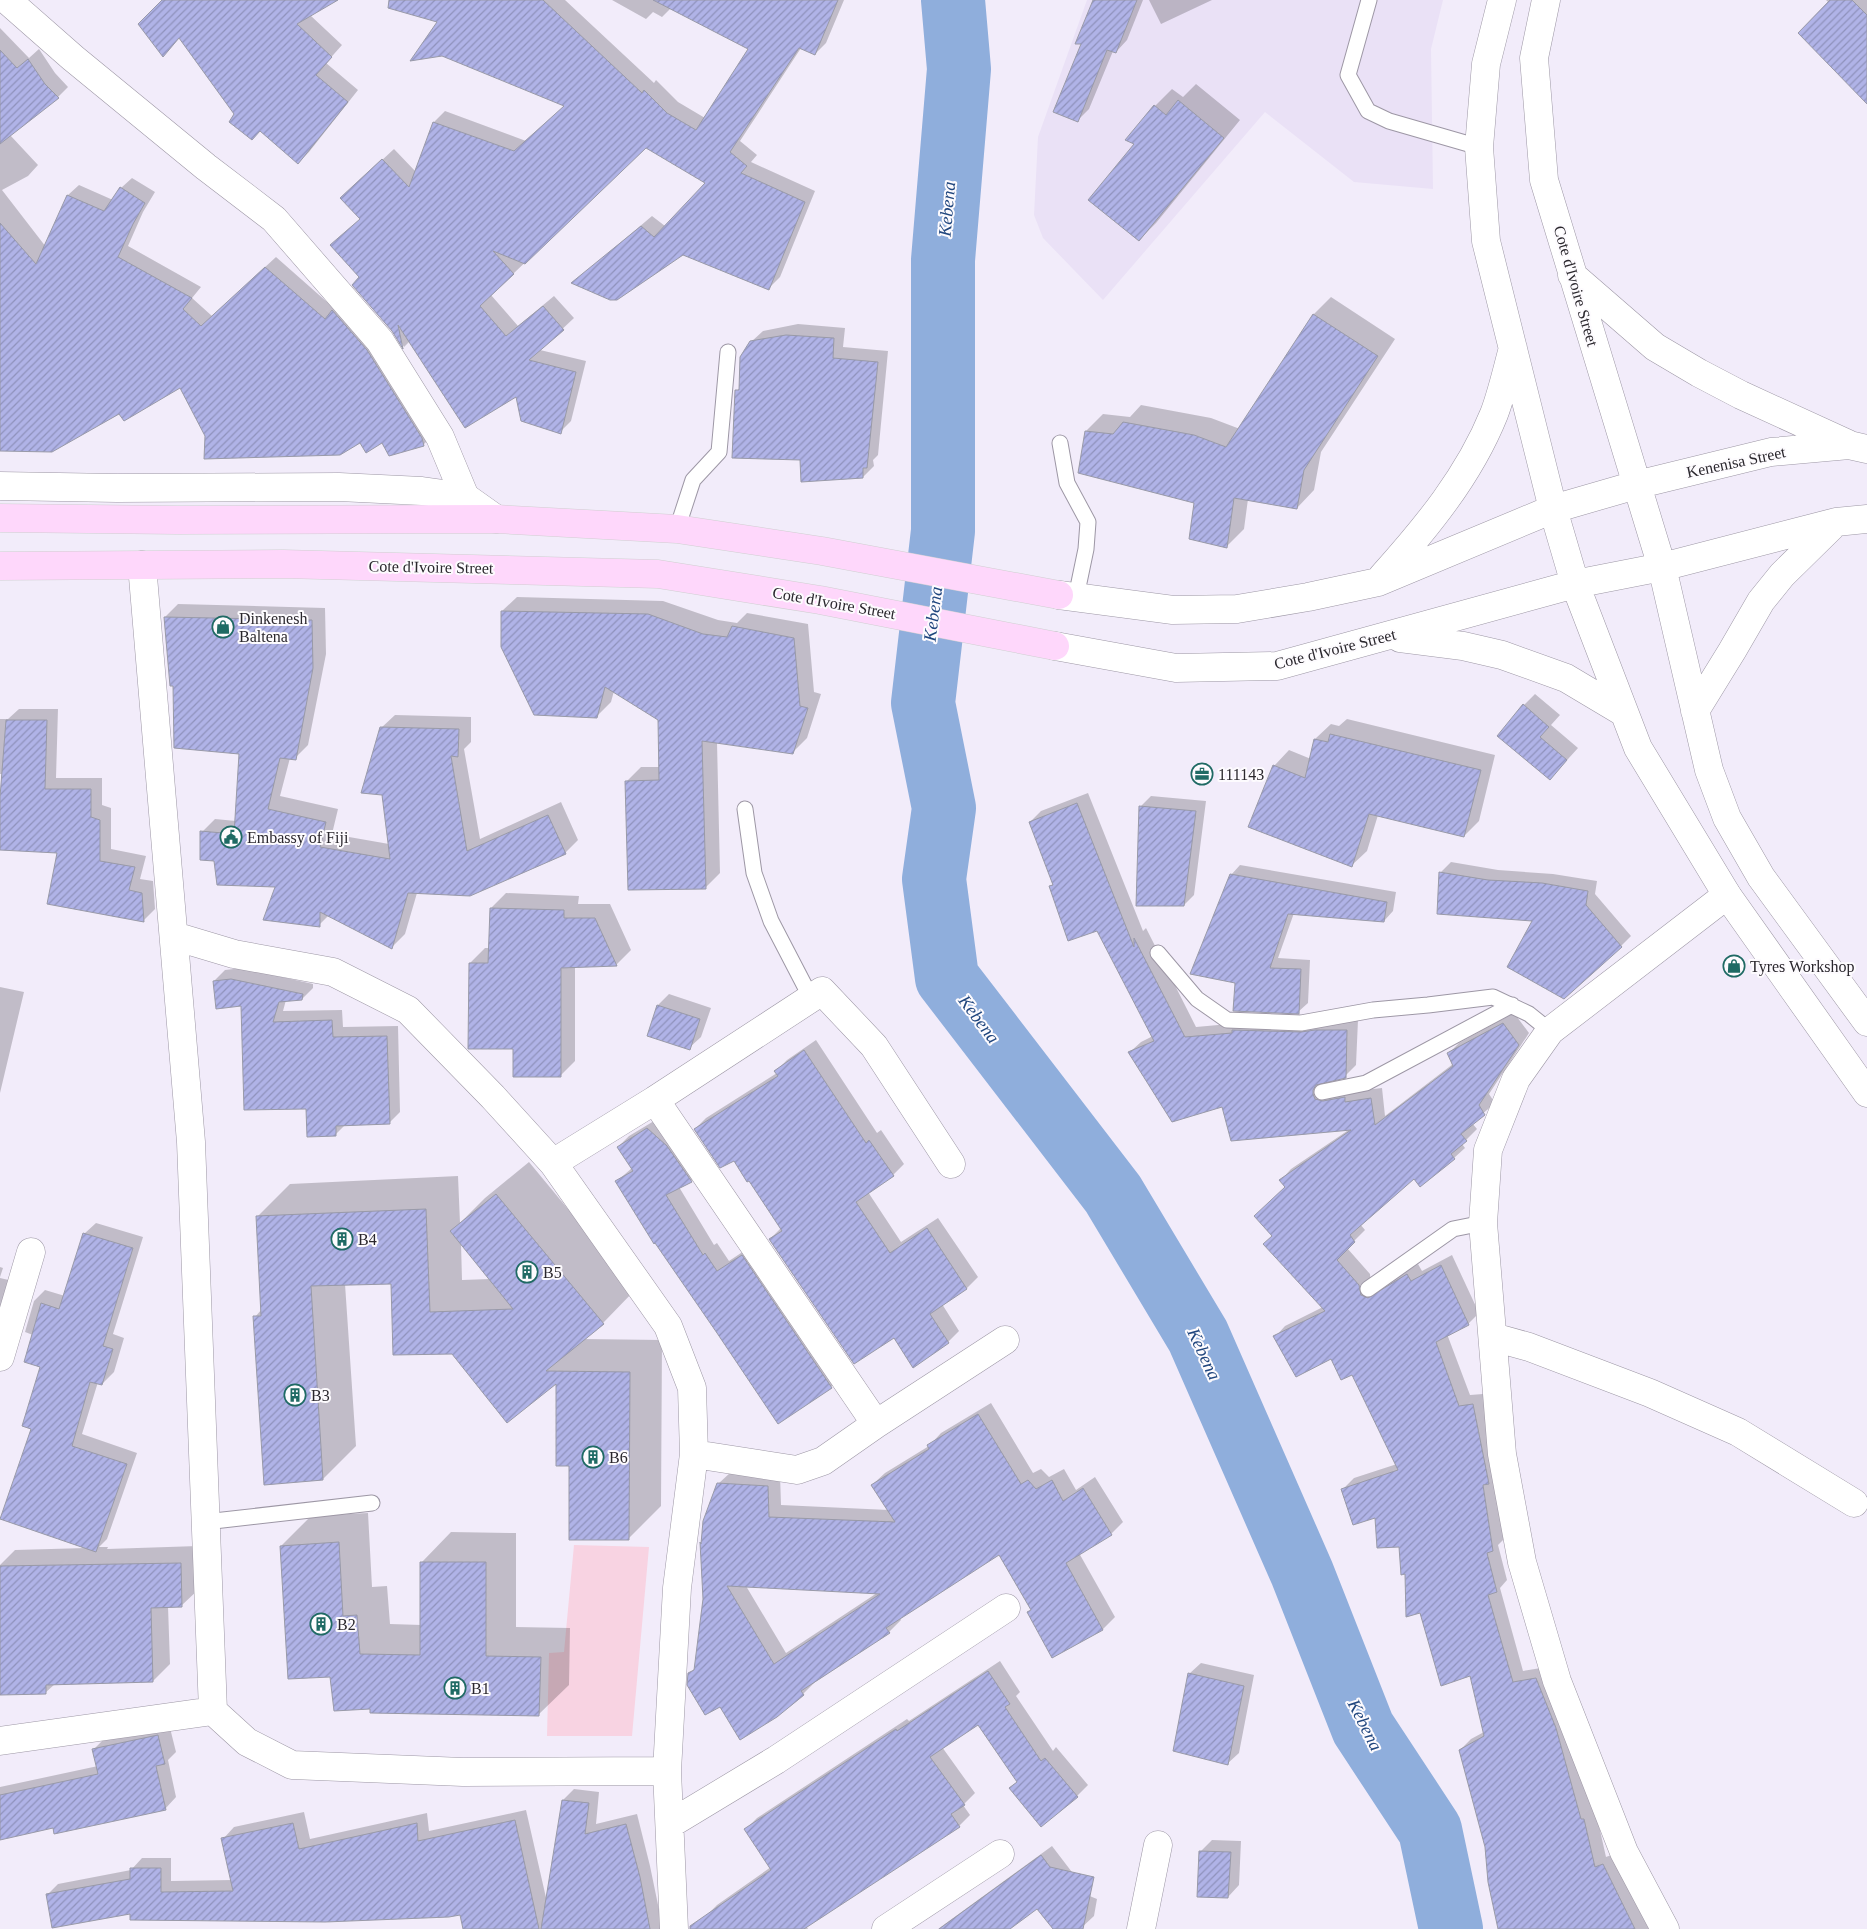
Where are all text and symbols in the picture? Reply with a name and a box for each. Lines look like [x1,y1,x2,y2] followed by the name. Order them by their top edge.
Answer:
[935,181,959,238] water label: Kebena
[1551,224,1601,349] street label: Cote d'Ivoire Street
[1685,443,1788,481] street label: Kenenisa Street
[369,557,494,577] street label: Cote d'Ivoire Street
[771,584,897,622] street label: Cote d'Ivoire Street
[920,585,946,643] water label: Kebena
[239,610,307,645] place label: Dinkenesh Baltena
[211,615,235,639] shop icon: Dinkenesh Baltena
[1272,626,1398,672] street label: Cote d'Ivoire Street
[1190,762,1214,786] office icon: 111143
[1218,766,1264,783] place label: 111143
[219,825,243,849] public building icon: Embassy of Fiji
[247,829,349,847] place label: Embassy of Fiji
[1722,954,1746,978] shop icon: Tyres Workshop
[1750,958,1854,976] place label: Tyres Workshop
[954,990,1004,1047] water label: Kebena
[330,1227,354,1251] building icon: B4
[358,1231,377,1248] place label: B4
[515,1260,539,1284] building icon: B5
[543,1264,562,1281] place label: B5
[1183,1324,1225,1383] water label: Kebena
[283,1383,307,1407] building icon: B3
[311,1387,330,1404] place label: B3
[581,1445,605,1469] building icon: B6
[609,1449,628,1466] place label: B6
[309,1612,333,1636] building icon: B2
[337,1616,356,1633] place label: B2
[443,1676,467,1700] building icon: B1
[471,1680,490,1697] place label: B1
[1343,1695,1386,1754] water label: Kebena

